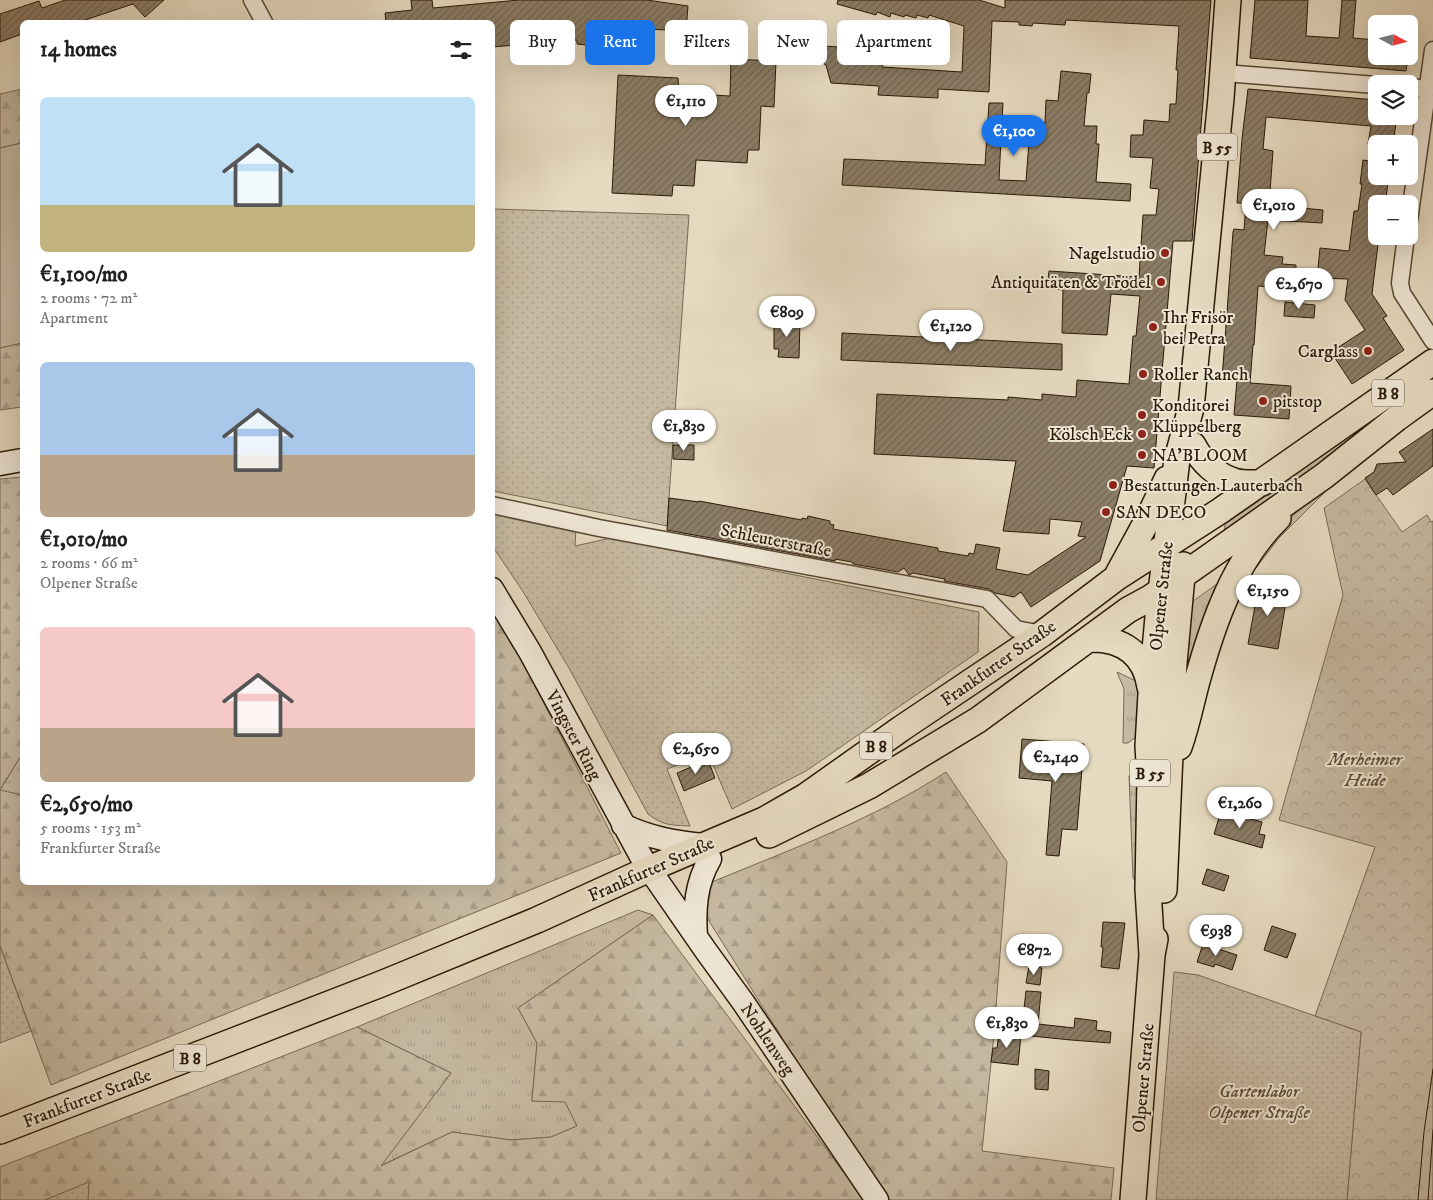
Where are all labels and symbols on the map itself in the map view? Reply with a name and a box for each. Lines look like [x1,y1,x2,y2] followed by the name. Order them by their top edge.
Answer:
[1368,15,1418,65] north arrow
[645,84,727,127] pin: €1,110
[973,114,1055,157] pin: €1,100
[1197,134,1237,160] road number: B 55
[1233,188,1315,231] pin: €1,010
[1069,243,1155,265] place label: Nagelstudio
[1159,247,1171,259] marker: Nagelstudio
[1258,268,1340,310] pin: €2,670
[991,272,1152,294] place label: Antiquitäten & Trödel
[1155,276,1167,288] marker: Antiquitäten & Trödel
[757,296,817,338] pin: €809
[1163,307,1234,350] place label: Ihr Frisör bei Petra
[910,310,992,352] pin: €1,120
[1147,321,1159,333] marker: Ihr Frisör bei Petra
[1298,341,1358,363] place label: Carglass
[1362,345,1374,357] marker: Carglass
[1153,364,1249,386] place label: Roller Ranch
[1137,368,1149,380] marker: Roller Ranch
[1372,379,1404,406] road number: B 8
[1272,391,1322,413] place label: pitstop
[1152,395,1241,438] place label: Konditorei Klüppelberg
[1257,395,1269,407] marker: pitstop
[1136,409,1148,421] marker: Konditorei Klüppelberg
[643,410,725,452] pin: €1,830
[1049,424,1132,446] place label: Kölsch Eck
[1136,428,1148,440] marker: Kölsch Eck
[1152,445,1248,467] place label: NA'BLOOM
[1136,449,1148,461] marker: NA'BLOOM
[1123,475,1303,497] place label: Bestattungen Lauterbach
[1107,479,1119,491] marker: Bestattungen Lauterbach
[1116,502,1206,524] place label: SAN DECO
[1100,506,1112,518] marker: SAN DECO
[718,519,833,563] street label: Schleuterstraße
[1145,540,1179,652] street label: Olpener Straße
[1227,574,1309,617] pin: €1,150
[937,616,1060,712] street label: Frankfurter Straße
[540,686,606,784] street label: Vingster Ring
[655,732,737,775] pin: €2,650
[860,732,892,759] road number: B 8
[1015,740,1097,783] pin: €2,140
[1326,749,1404,792] park label: Merheimer Heide
[1130,760,1170,786] road number: B 55
[1199,786,1281,829] pin: €1,260
[585,832,718,908] street label: Frankfurter Straße
[1186,914,1246,957] pin: €938
[1004,934,1064,976] pin: €872
[735,999,799,1080] street label: Nohlenweg
[966,1006,1048,1049] pin: €1,830
[1128,1022,1160,1134] street label: Olpener Straße
[174,1044,206,1072] road number: B 8
[20,1064,155,1134] street label: Frankfurter Straße
[1208,1081,1311,1124] park label: Gartenlabor Olpener Straße

